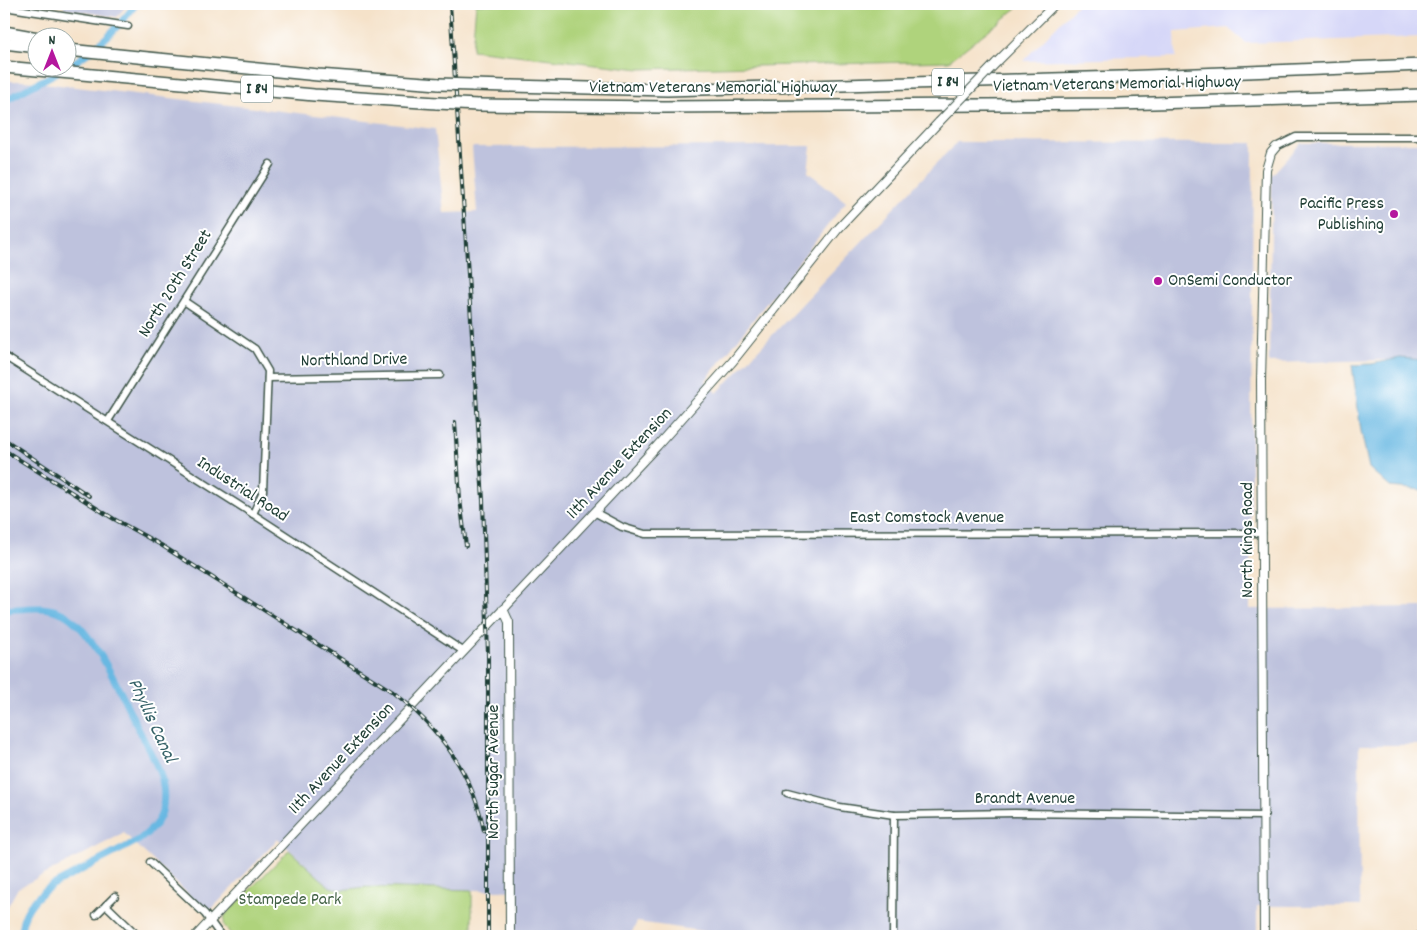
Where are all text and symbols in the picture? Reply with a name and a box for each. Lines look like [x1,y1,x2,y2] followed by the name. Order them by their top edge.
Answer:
[28,28,78,78] north arrow
[49,31,56,51] text: N
[932,68,964,95] road number: I 84
[993,70,1242,100] street label: Vietnam Veterans Memorial Highway
[241,76,273,102] road number: I 84
[589,76,838,101] street label: Vietnam Veterans Memorial Highway
[1299,192,1384,238] place label: Pacific Press Publishing
[1388,208,1400,220] marker: Pacific Press Publishing
[133,225,219,343] street label: North 20th Street
[1168,269,1293,294] place label: OnSemi Conductor
[1152,275,1164,287] marker: OnSemi Conductor
[300,348,408,374] street label: Northland Drive
[561,402,679,526] street label: 11th Avenue Extension
[191,451,293,529] street label: Industrial Road
[1236,482,1261,598] street label: North Kings Road
[850,506,1004,531] street label: East Comstock Avenue
[120,674,183,769] water label: Phyllis Canal
[283,697,401,821] street label: 11th Avenue Extension
[482,705,507,839] street label: North Sugar Avenue
[975,787,1075,812] street label: Brandt Avenue
[239,888,341,913] park label: Stampede Park

